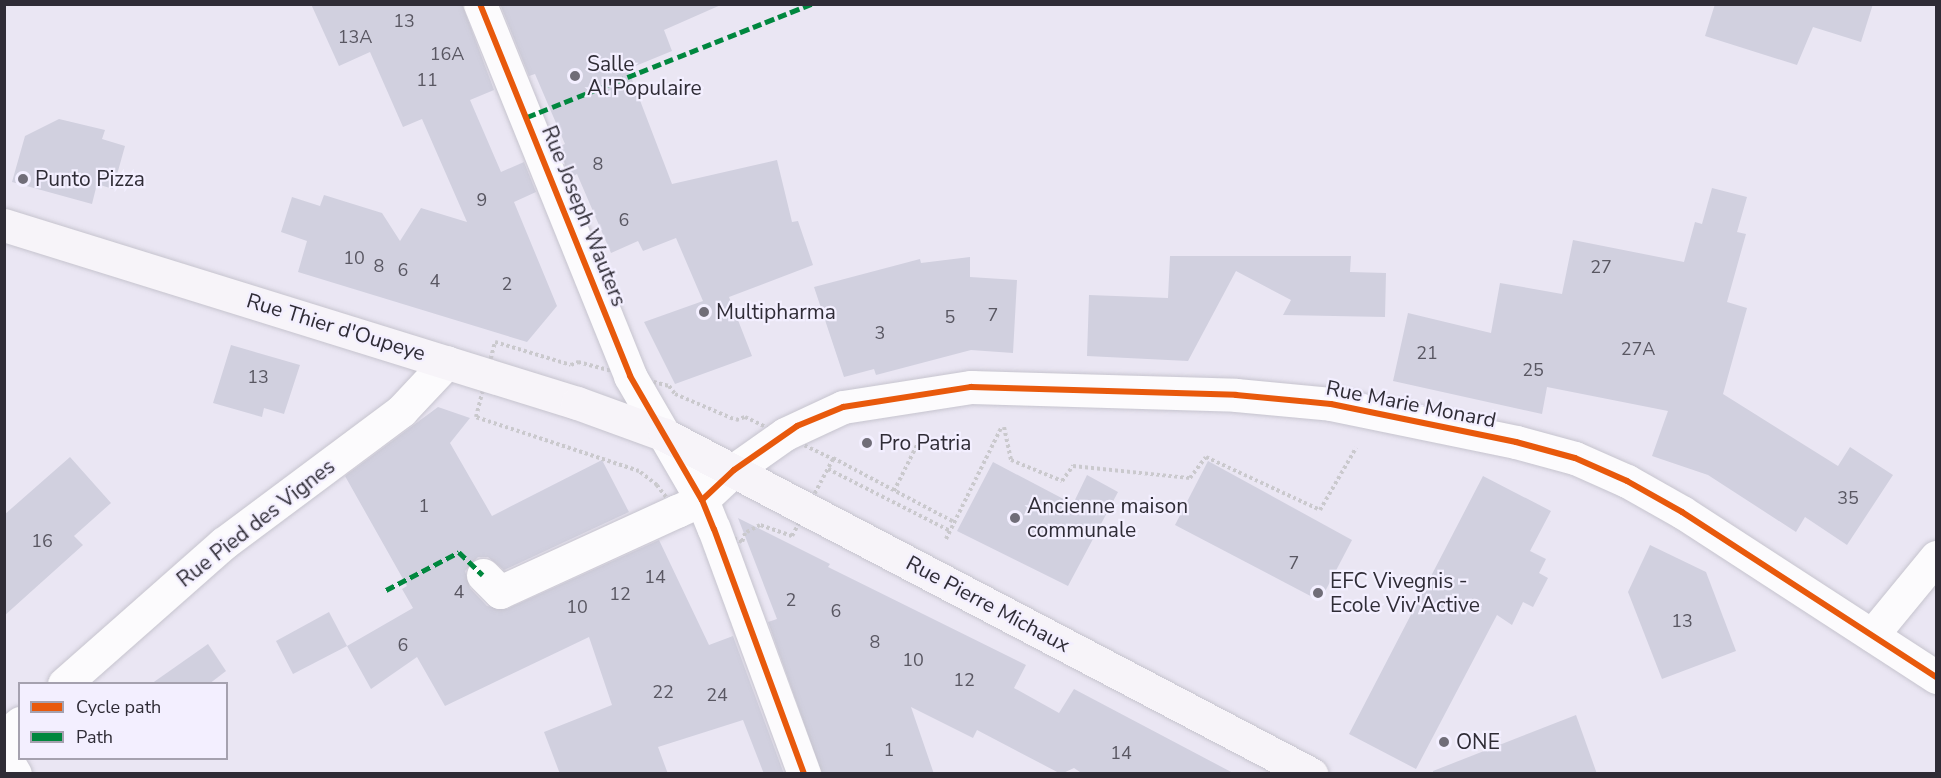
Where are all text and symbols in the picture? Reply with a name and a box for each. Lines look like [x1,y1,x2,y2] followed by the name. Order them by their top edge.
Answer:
[393,10,415,32] house number: 13
[338,26,372,48] house number: 13A
[430,43,464,65] house number: 16A
[587,51,702,101] place label: Salle Al'Populaire
[416,69,438,91] house number: 11
[568,69,582,83] marker: Salle Al'Populaire
[536,122,632,310] street label: Rue Joseph Wauters
[593,153,603,175] house number: 8
[35,166,145,192] place label: Punto Pizza
[16,172,30,186] marker: Punto Pizza
[477,189,487,211] house number: 9
[619,209,629,231] house number: 6
[343,247,365,269] house number: 10
[374,255,384,277] house number: 8
[1590,256,1612,278] house number: 27
[398,259,408,281] house number: 6
[430,270,440,292] house number: 4
[502,273,512,295] house number: 2
[243,288,429,366] street label: Rue Thier d'Oupeye
[716,299,836,325] place label: Multipharma
[988,304,998,326] house number: 7
[697,305,711,319] marker: Multipharma
[945,306,955,328] house number: 5
[875,322,885,344] house number: 3
[1621,338,1655,360] house number: 27A
[1416,342,1438,364] house number: 21
[1522,359,1544,381] house number: 25
[247,366,269,388] house number: 13
[1324,375,1498,433] street label: Rue Marie Monard
[879,430,971,456] place label: Pro Patria
[860,436,874,450] marker: Pro Patria
[172,454,340,592] street label: Rue Pied des Vignes
[1837,487,1859,509] house number: 35
[1027,493,1188,543] place label: Ancienne maison communale
[419,495,429,517] house number: 1
[1008,511,1022,525] marker: Ancienne maison communale
[31,530,53,552] house number: 16
[902,550,1074,658] street label: Rue Pierre Michaux
[1289,552,1299,574] house number: 7
[644,566,666,588] house number: 14
[1330,568,1480,618] place label: EFC Vivegnis - Ecole Viv'Active
[454,581,464,603] house number: 4
[609,583,631,605] house number: 12
[1311,586,1325,600] marker: EFC Vivegnis - Ecole Viv'Active
[786,589,796,611] house number: 2
[566,596,588,618] house number: 10
[831,600,841,622] house number: 6
[1671,610,1693,632] house number: 13
[870,631,880,653] house number: 8
[398,634,408,656] house number: 6
[902,649,924,671] house number: 10
[953,669,975,691] house number: 12
[652,681,674,703] house number: 22
[18,682,228,760] legend
[706,684,728,706] house number: 24
[76,695,161,719] text: Cycle path
[76,725,113,749] text: Path
[1456,729,1500,755] place label: ONE
[1437,735,1451,749] marker: ONE
[884,739,894,761] house number: 1
[1110,742,1132,764] house number: 14

